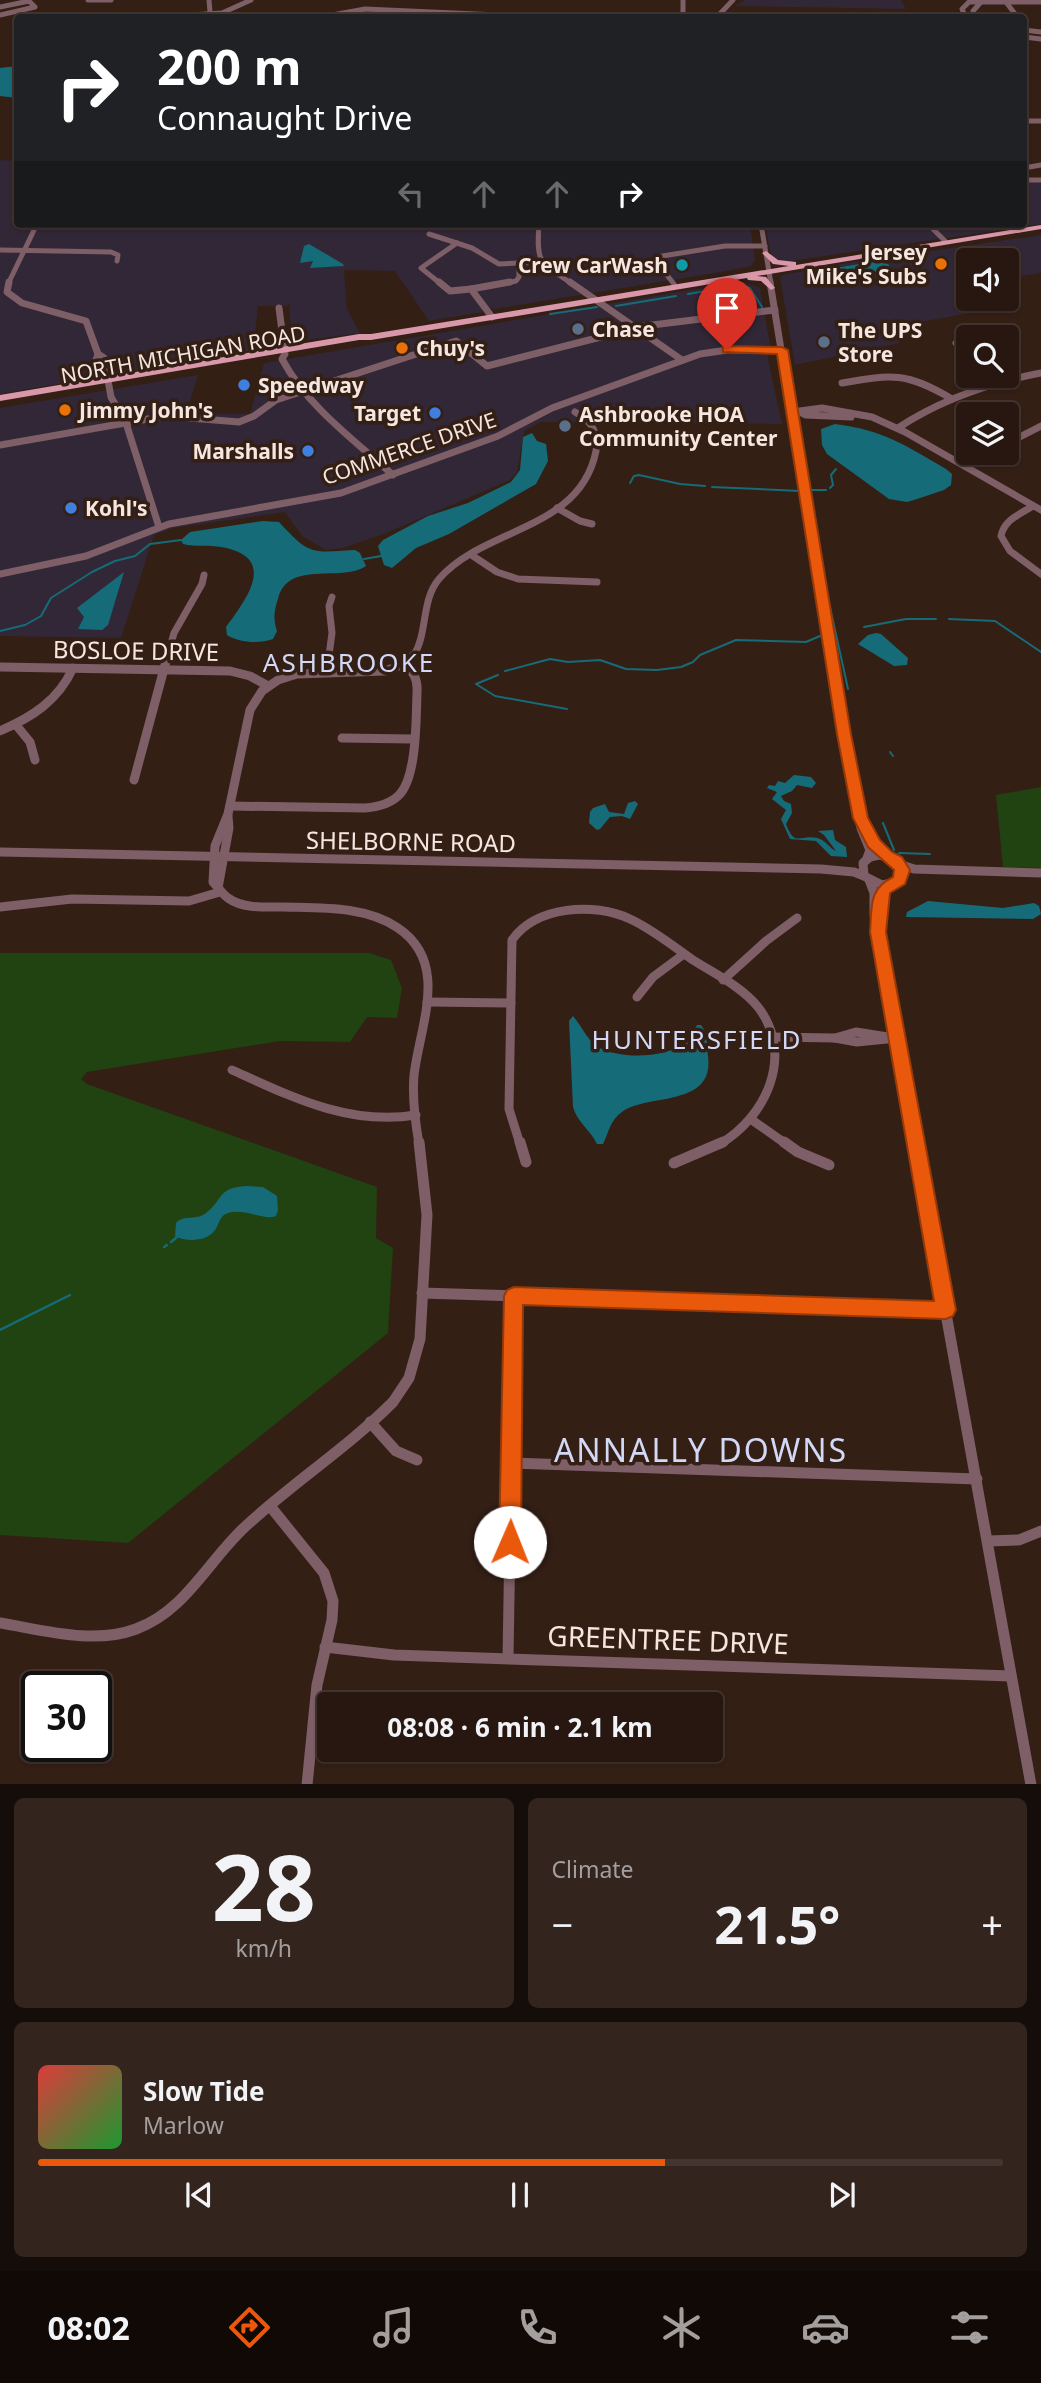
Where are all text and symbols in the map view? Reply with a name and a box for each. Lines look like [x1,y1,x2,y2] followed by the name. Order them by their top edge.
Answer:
[157,33,302,99] text: 200 m
[42,42,133,133] icon: right
[157,96,412,139] text: Connaught Drive
[392,175,430,213] icon: left
[465,175,503,213] icon: ahead
[538,175,576,213] icon: ahead
[611,175,649,213] icon: right
[806,238,927,290] place label: Jersey Mike's Subs
[956,248,1019,465] map controls
[956,248,1019,311] button: sound
[518,251,668,279] place label: Crew CarWash
[933,256,949,272] marker: Jersey Mike's Subs
[674,257,690,273] marker: Crew CarWash
[697,278,757,350] pin
[708,289,746,327] icon: arrive
[592,315,655,343] place label: Chase
[838,316,922,368] place label: The UPS Store
[58,319,308,389] street label: NORTH MICHIGAN ROAD
[570,321,586,337] marker: Chase
[956,325,1019,388] button: search
[416,334,485,362] place label: Chuy's
[816,334,832,350] marker: The UPS Store
[394,340,410,356] marker: Chuy's
[258,371,364,399] place label: Speedway
[236,377,252,393] marker: Speedway
[77,396,213,424] place label: Jimmy John's
[354,399,421,427] place label: Target
[579,400,778,452] place label: Ashbrooke HOA Community Center
[57,402,73,418] marker: Jimmy John's
[956,402,1019,465] button: layers
[318,405,500,491] street label: COMMERCE DRIVE
[427,405,443,421] marker: Target
[557,418,573,434] marker: Ashbrooke HOA Community Center
[192,437,294,465] place label: Marshalls
[300,443,316,459] marker: Marshalls
[85,494,147,522] place label: Kohl's
[63,500,79,516] marker: Kohl's
[53,632,219,668] street label: BOSLOE DRIVE
[263,644,435,680] district label: ASHBROOKE
[306,823,516,859] street label: SHELBORNE ROAD
[592,1021,802,1057] district label: HUNTERSFIELD
[554,1428,848,1471] district label: ANNALLY DOWNS
[473,1505,547,1579] position arrow
[547,1616,789,1662] street label: GREENTREE DRIVE
[21,1671,112,1762] speed limit sign: 30
[387,1709,653,1745] text: 08:08 · 6 min · 2.1 km
[212,1824,316,1948] text: 28
[552,1853,634,1885] text: Climate
[714,1888,840,1959] text: 21.5°
[552,1898,573,1950] text: −
[981,1898,1003,1950] text: +
[235,1932,292,1964] text: km/h
[143,2073,265,2109] text: Slow Tide
[143,2109,224,2141] text: Marlow
[180,2176,218,2214] icon: previous
[501,2176,539,2214] icon: pause
[823,2176,861,2214] icon: next
[225,2303,274,2352] icon: directions
[369,2303,418,2352] icon: music
[513,2303,562,2352] icon: phone
[657,2303,706,2352] icon: climate
[801,2303,850,2352] icon: car
[945,2303,994,2352] icon: filters
[47,2306,130,2349] text: 08:02

